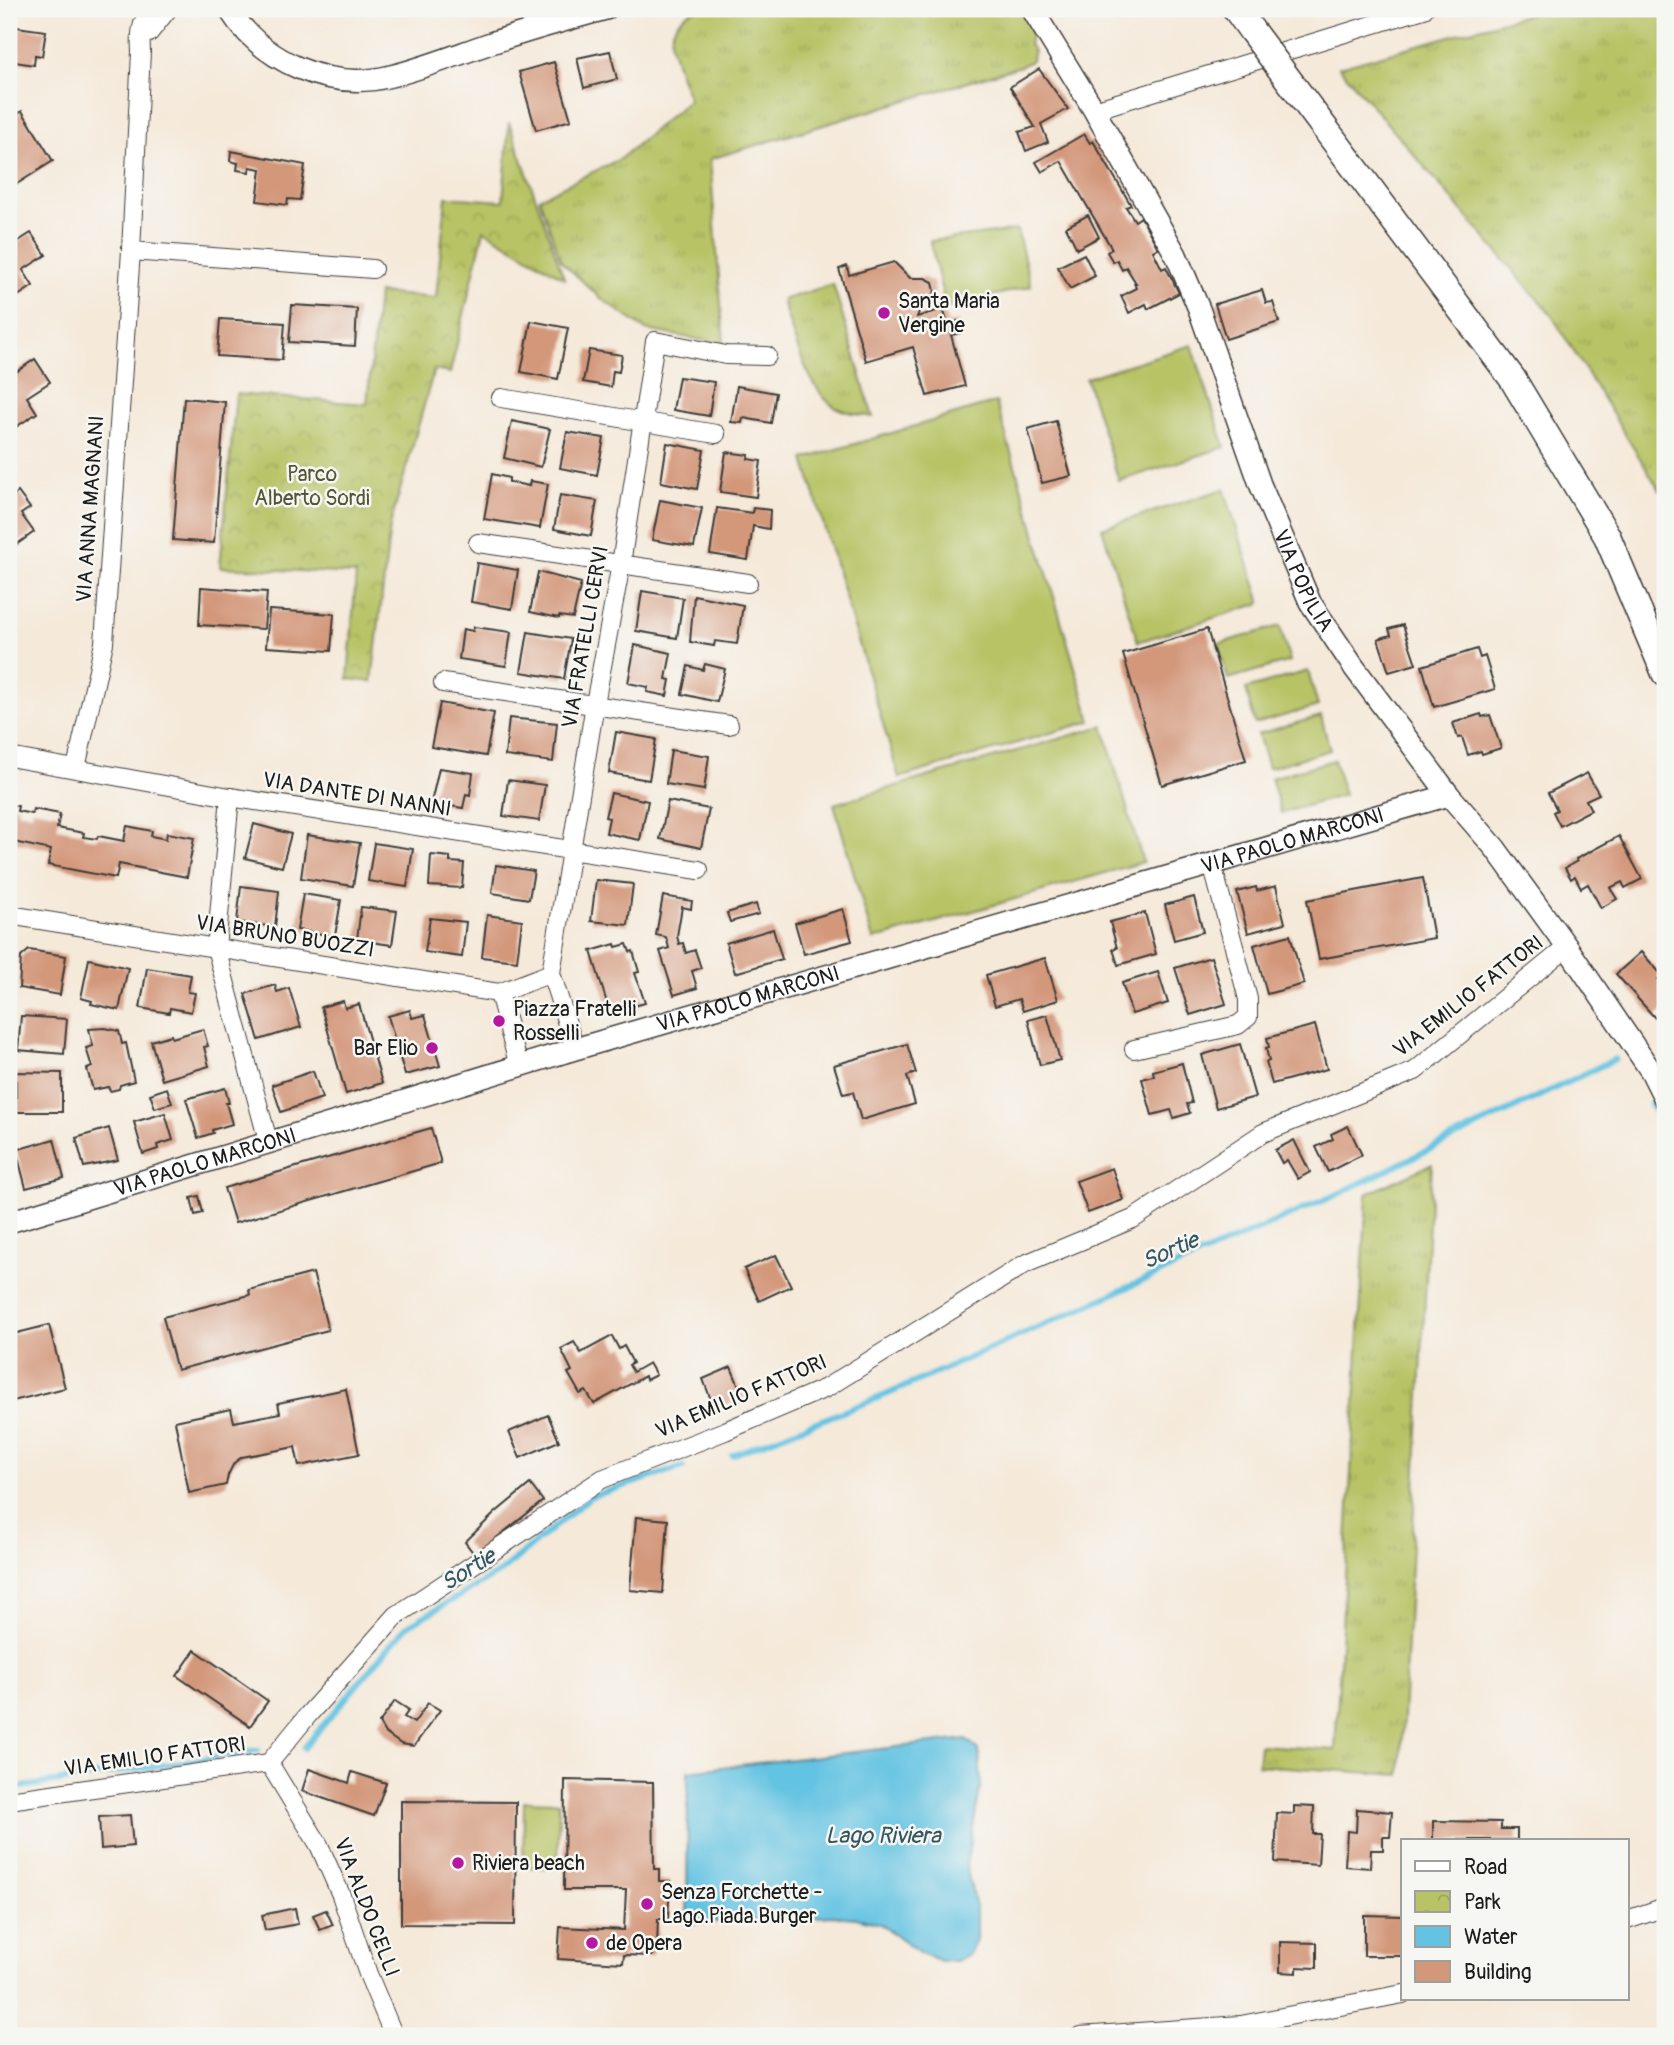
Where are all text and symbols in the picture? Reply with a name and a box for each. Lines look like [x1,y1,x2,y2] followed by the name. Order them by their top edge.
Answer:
[898,288,1000,339] place label: Santa Maria Vergine
[876,305,892,321] marker: Santa Maria Vergine
[70,415,111,604] street label: VIA ANNA MAGNANI
[254,461,370,512] park label: Parco Alberto Sordi
[1267,525,1339,637] street label: VIA POPILIA
[556,544,615,730] street label: VIA FRATELLI CERVI
[261,766,453,823] street label: VIA DANTE DI NANNI
[1198,802,1387,880] street label: VIA PAOLO MARCONI
[194,909,376,964] street label: VIA BRUNO BUOZZI
[1388,929,1549,1064] street label: VIA EMILIO FATTORI
[653,960,843,1039] street label: VIA PAOLO MARCONI
[513,996,636,1047] place label: Piazza Fratelli Rosselli
[491,1013,507,1029] marker: Piazza Fratelli Rosselli
[353,1035,418,1062] place label: Bar Elio
[424,1040,440,1056] marker: Bar Elio
[111,1122,300,1203] street label: VIA PAOLO MARCONI
[1137,1224,1205,1276] water label: Sortie
[651,1348,831,1445] street label: VIA EMILIO FATTORI
[436,1540,503,1597] water label: Sortie
[62,1730,248,1783] street label: VIA EMILIO FATTORI
[825,1821,942,1850] water label: Lago Riviera
[328,1834,405,1981] street label: VIA ALDO CELLI
[1401,1839,1628,2000] legend
[472,1850,585,1877] place label: Riviera beach
[1464,1854,1508,1881] text: Road
[450,1855,466,1871] marker: Riviera beach
[661,1879,822,1930] place label: Senza Forchette - Lago.Piada.Burger
[1464,1889,1501,1916] text: Park
[639,1896,655,1912] marker: Senza Forchette - Lago.Piada.Burger
[1464,1924,1518,1951] text: Water
[606,1930,682,1957] place label: de Opera
[584,1935,600,1951] marker: de Opera
[1464,1959,1531,1986] text: Building

